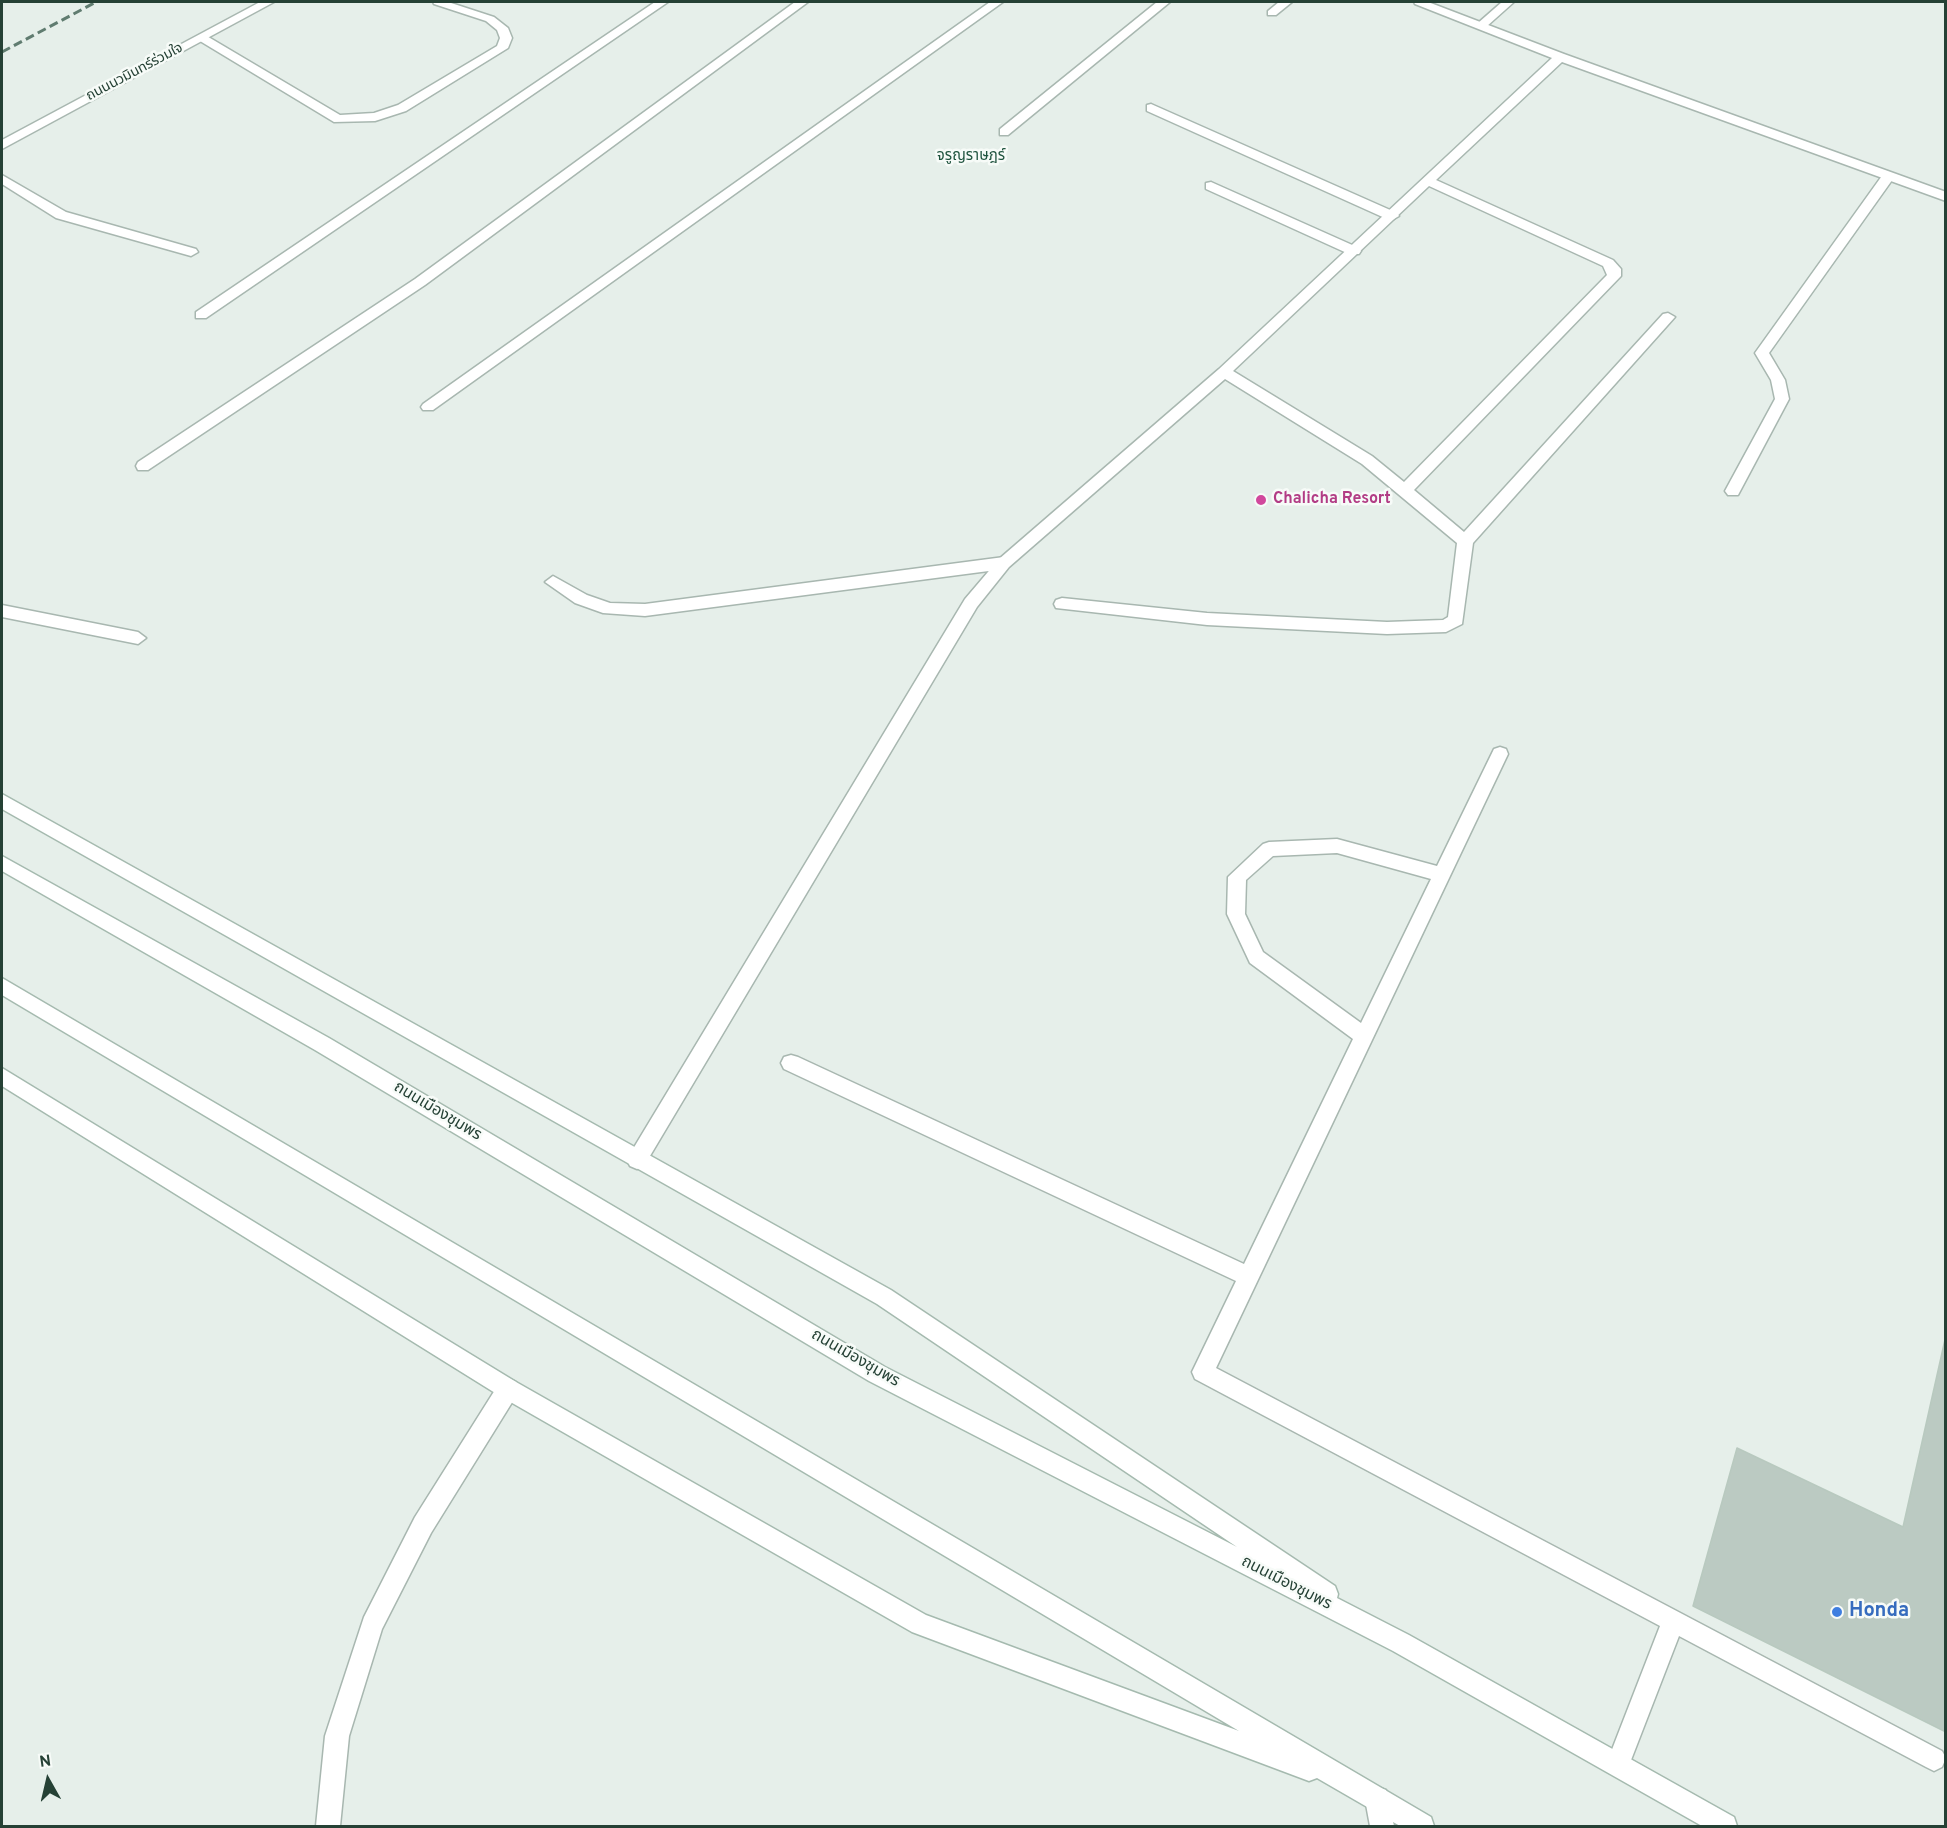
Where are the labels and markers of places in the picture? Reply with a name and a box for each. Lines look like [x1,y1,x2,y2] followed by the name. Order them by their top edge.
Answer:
[1273,490,1391,510] place label: Chalicha Resort
[1254,493,1268,507] marker: Chalicha Resort
[1849,1600,1909,1624] place label: Honda
[1830,1605,1844,1619] marker: Honda

